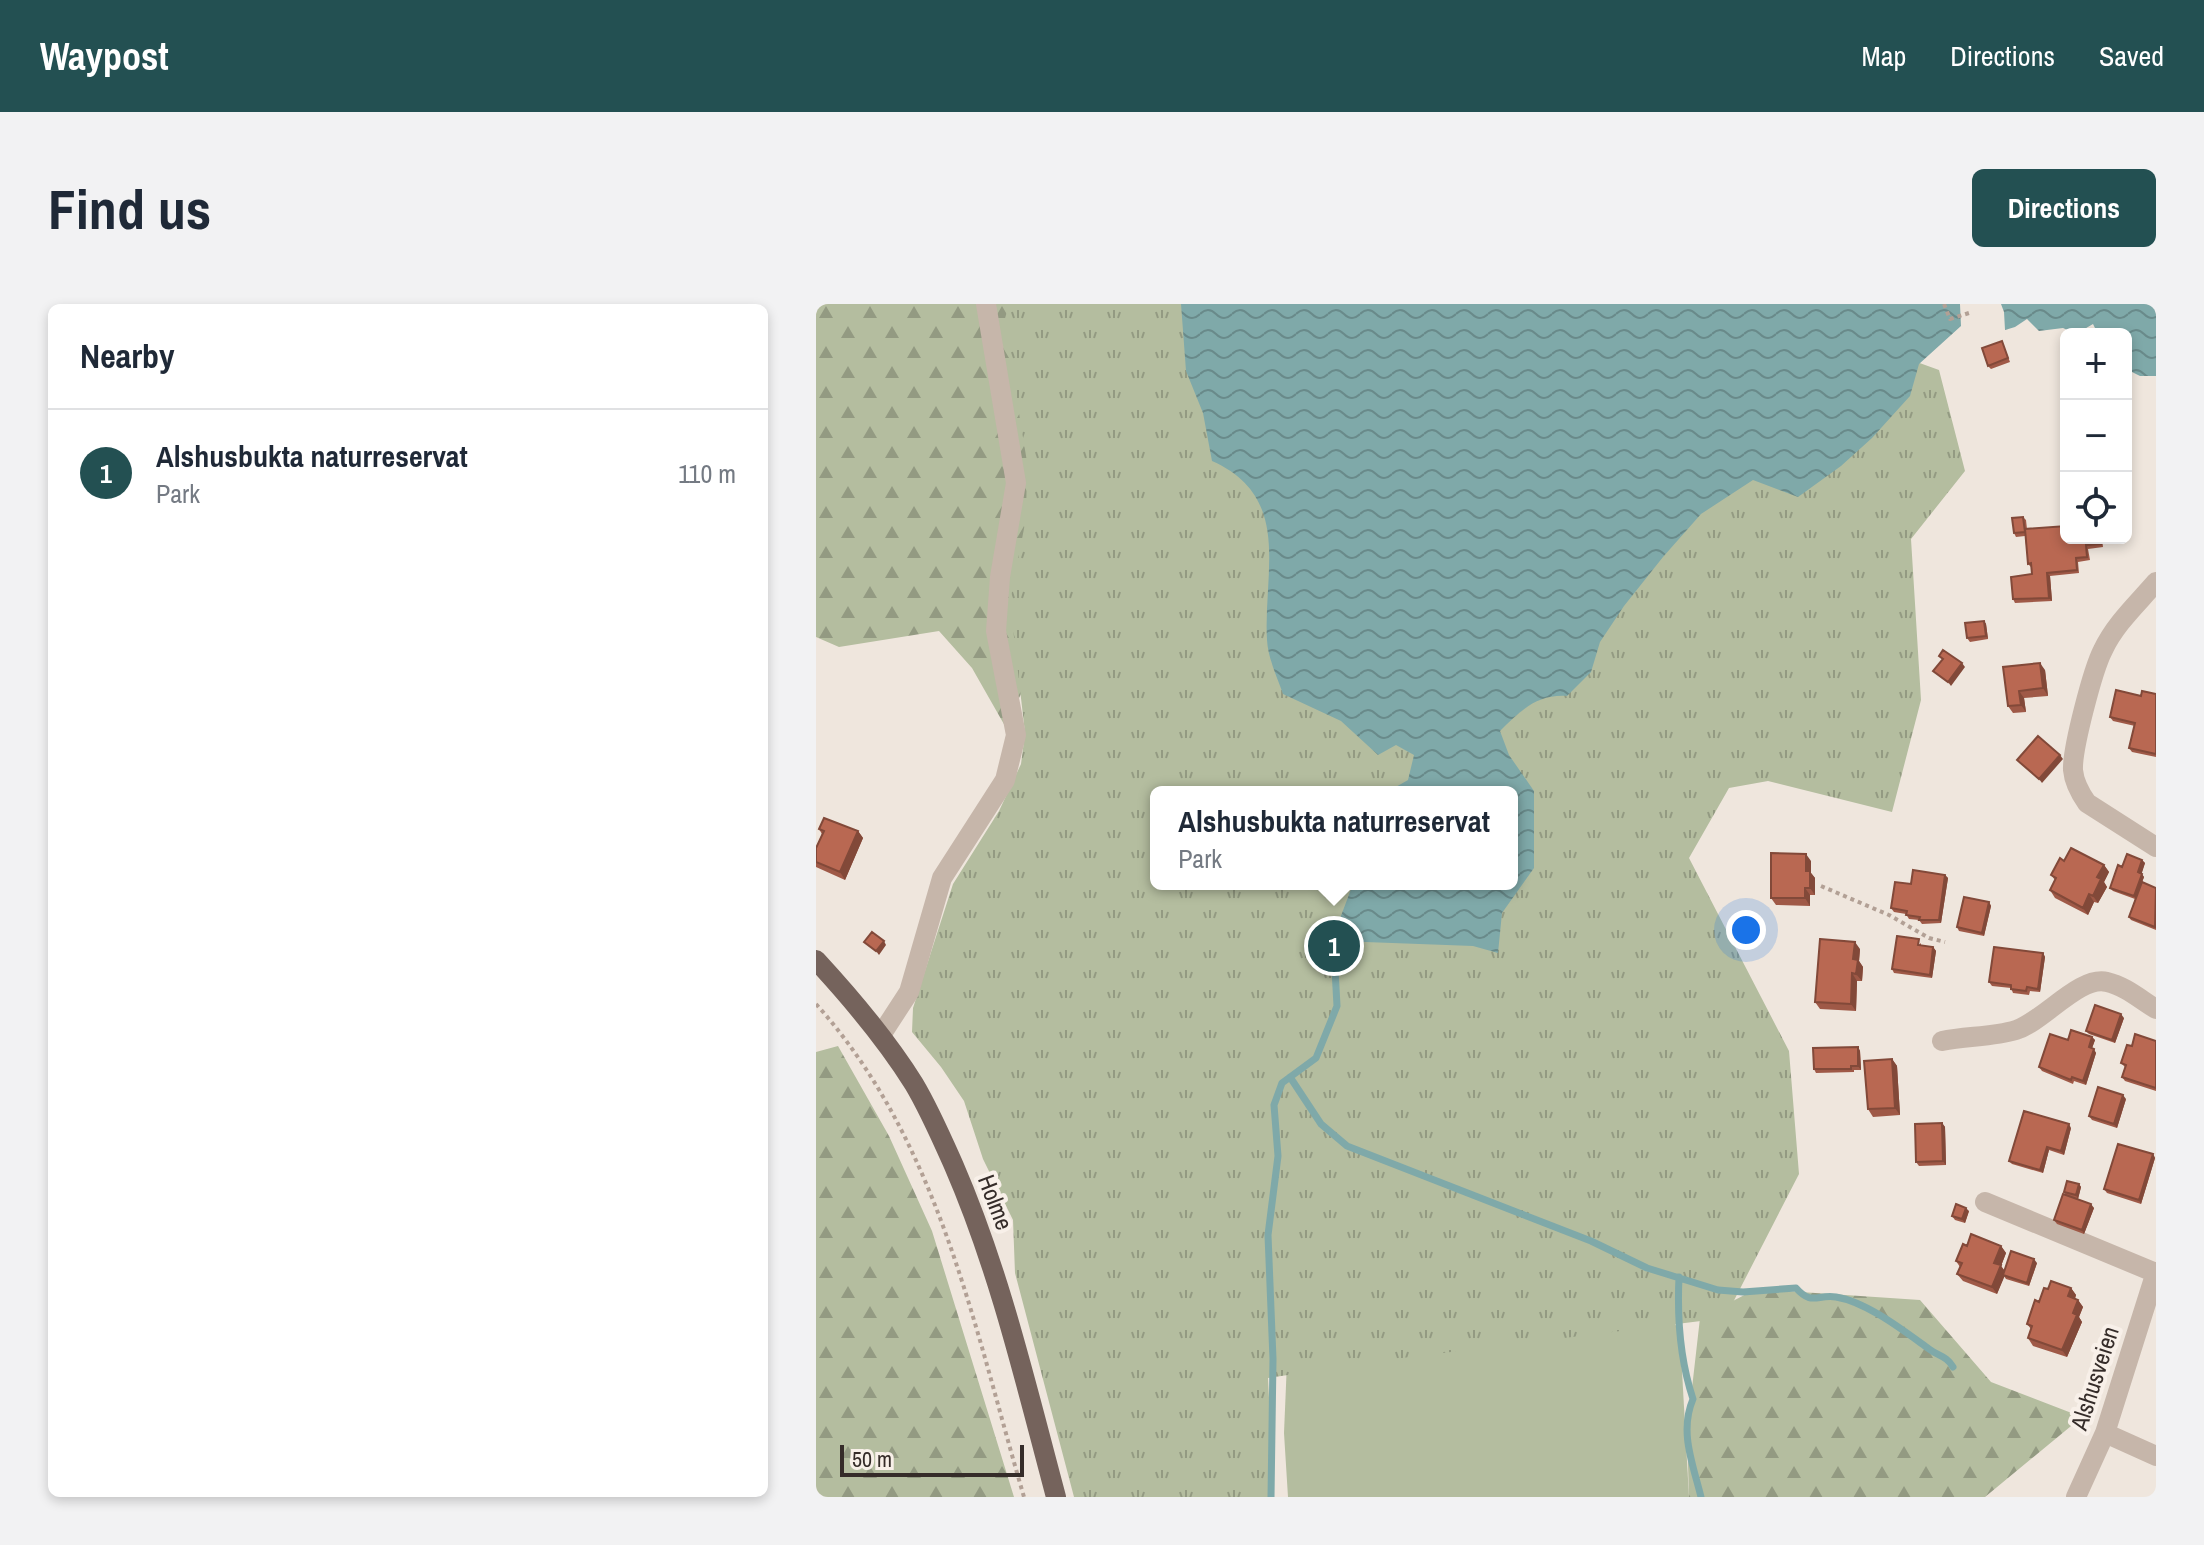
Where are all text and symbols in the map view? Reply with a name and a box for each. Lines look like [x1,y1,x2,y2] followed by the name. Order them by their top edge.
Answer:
[40,31,169,82] text: Waypost
[1862,37,1906,75] text: Map
[1950,37,2055,75] text: Directions
[2099,37,2164,75] text: Saved
[1972,169,2156,247] button: Directions
[48,171,211,246] text: Find us
[2060,328,2132,544] map controls
[2060,328,2132,400] button: +
[80,333,175,379] text: Nearby
[2060,400,2132,472] button: −
[156,436,468,476] text: Alshusbukta naturreservat
[100,456,112,491] text: 1
[678,456,736,491] text: 110 m
[2060,472,2132,544] button: locate
[156,476,200,511] text: Park
[1150,786,1518,890] popup
[1178,801,1490,841] text: Alshusbukta naturreservat
[1178,841,1222,876] text: Park
[1726,910,1766,950] your location
[1308,916,1360,976] pin: 1
[971,1170,1021,1234] street label: Holme
[2062,1322,2126,1435] street label: Alshusveien
[840,1441,1024,1477] scale bar
[852,1444,892,1474] text: 50 m

